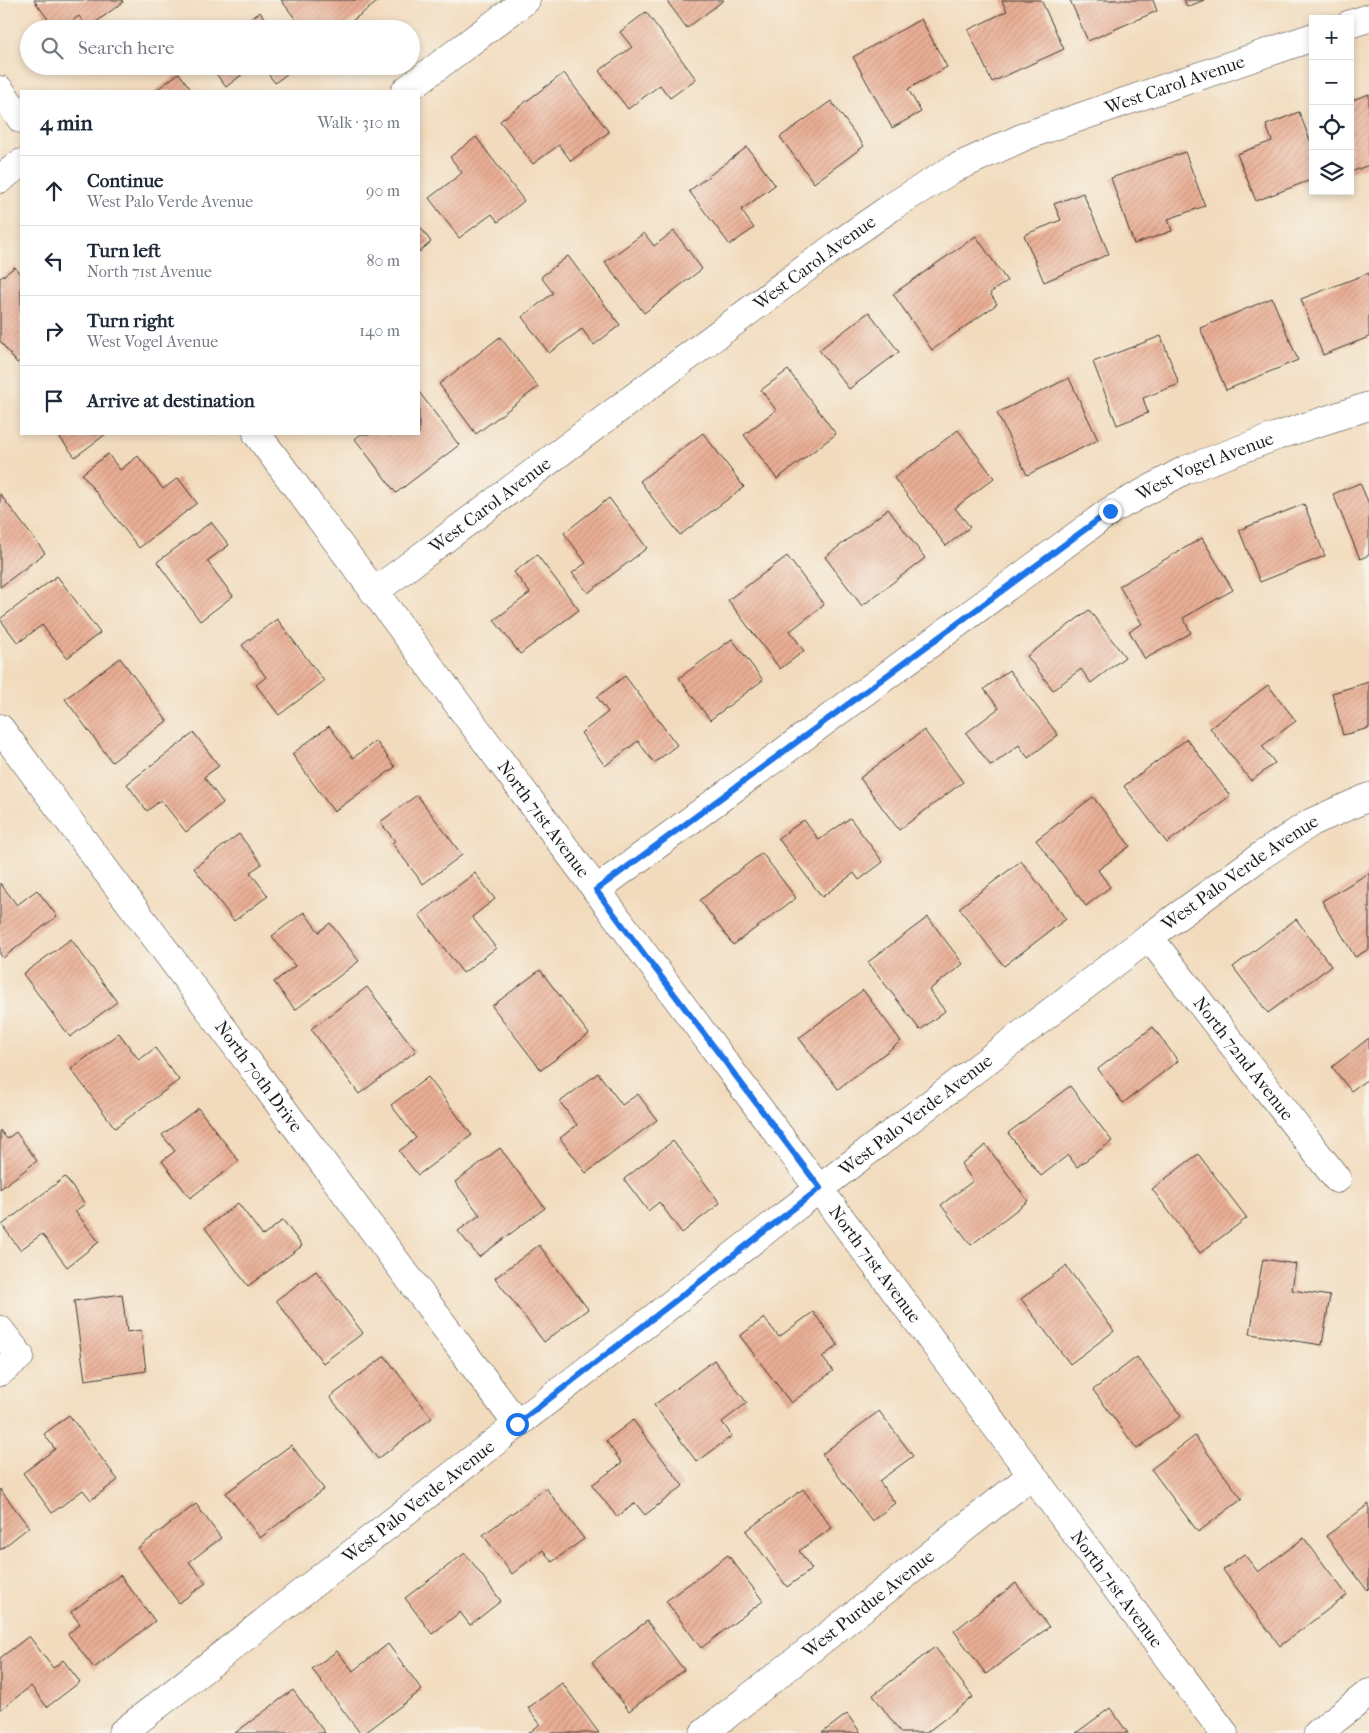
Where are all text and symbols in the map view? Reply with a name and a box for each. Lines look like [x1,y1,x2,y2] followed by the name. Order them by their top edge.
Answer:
[1309,15,1354,195] map controls
[1309,15,1354,60] button: +
[20,20,420,75] search box
[38,34,66,62] icon: search
[78,37,174,59] text: Search here
[1101,51,1248,119] street label: West Carol Avenue
[1309,60,1354,105] button: −
[1309,105,1354,150] button: locate
[40,111,93,135] text: 4 min
[317,113,400,132] text: Walk · 310 m
[1309,150,1354,195] button: layers
[87,170,163,192] text: Continue
[40,177,68,205] icon: ahead
[366,181,400,200] text: 90 m
[87,192,253,211] text: West Palo Verde Avenue
[748,211,880,315] street label: West Carol Avenue
[87,240,161,262] text: Turn left
[40,247,68,275] icon: left
[366,251,400,270] text: 80 m
[87,262,212,281] text: North 71st Avenue
[87,310,174,332] text: Turn right
[40,317,68,345] icon: right
[359,321,400,340] text: 140 m
[87,332,218,351] text: West Vogel Avenue
[40,387,68,415] icon: arrive
[87,390,255,412] text: Arrive at destination
[1132,428,1277,506] street label: West Vogel Avenue
[424,453,555,558] street label: West Carol Avenue
[1099,500,1122,523] route end
[493,756,594,882] street label: North 71st Avenue
[1157,810,1321,935] street label: West Palo Verde Avenue
[1189,993,1298,1125] street label: North 72nd Avenue
[211,1017,307,1136] street label: North 70th Drive
[834,1050,997,1181] street label: West Palo Verde Avenue
[825,1202,926,1327] street label: North 71st Avenue
[506,1413,529,1436] route start
[337,1436,499,1568] street label: West Palo Verde Avenue
[1066,1526,1167,1652] street label: North 71st Avenue
[797,1546,938,1663] street label: West Purdue Avenue

